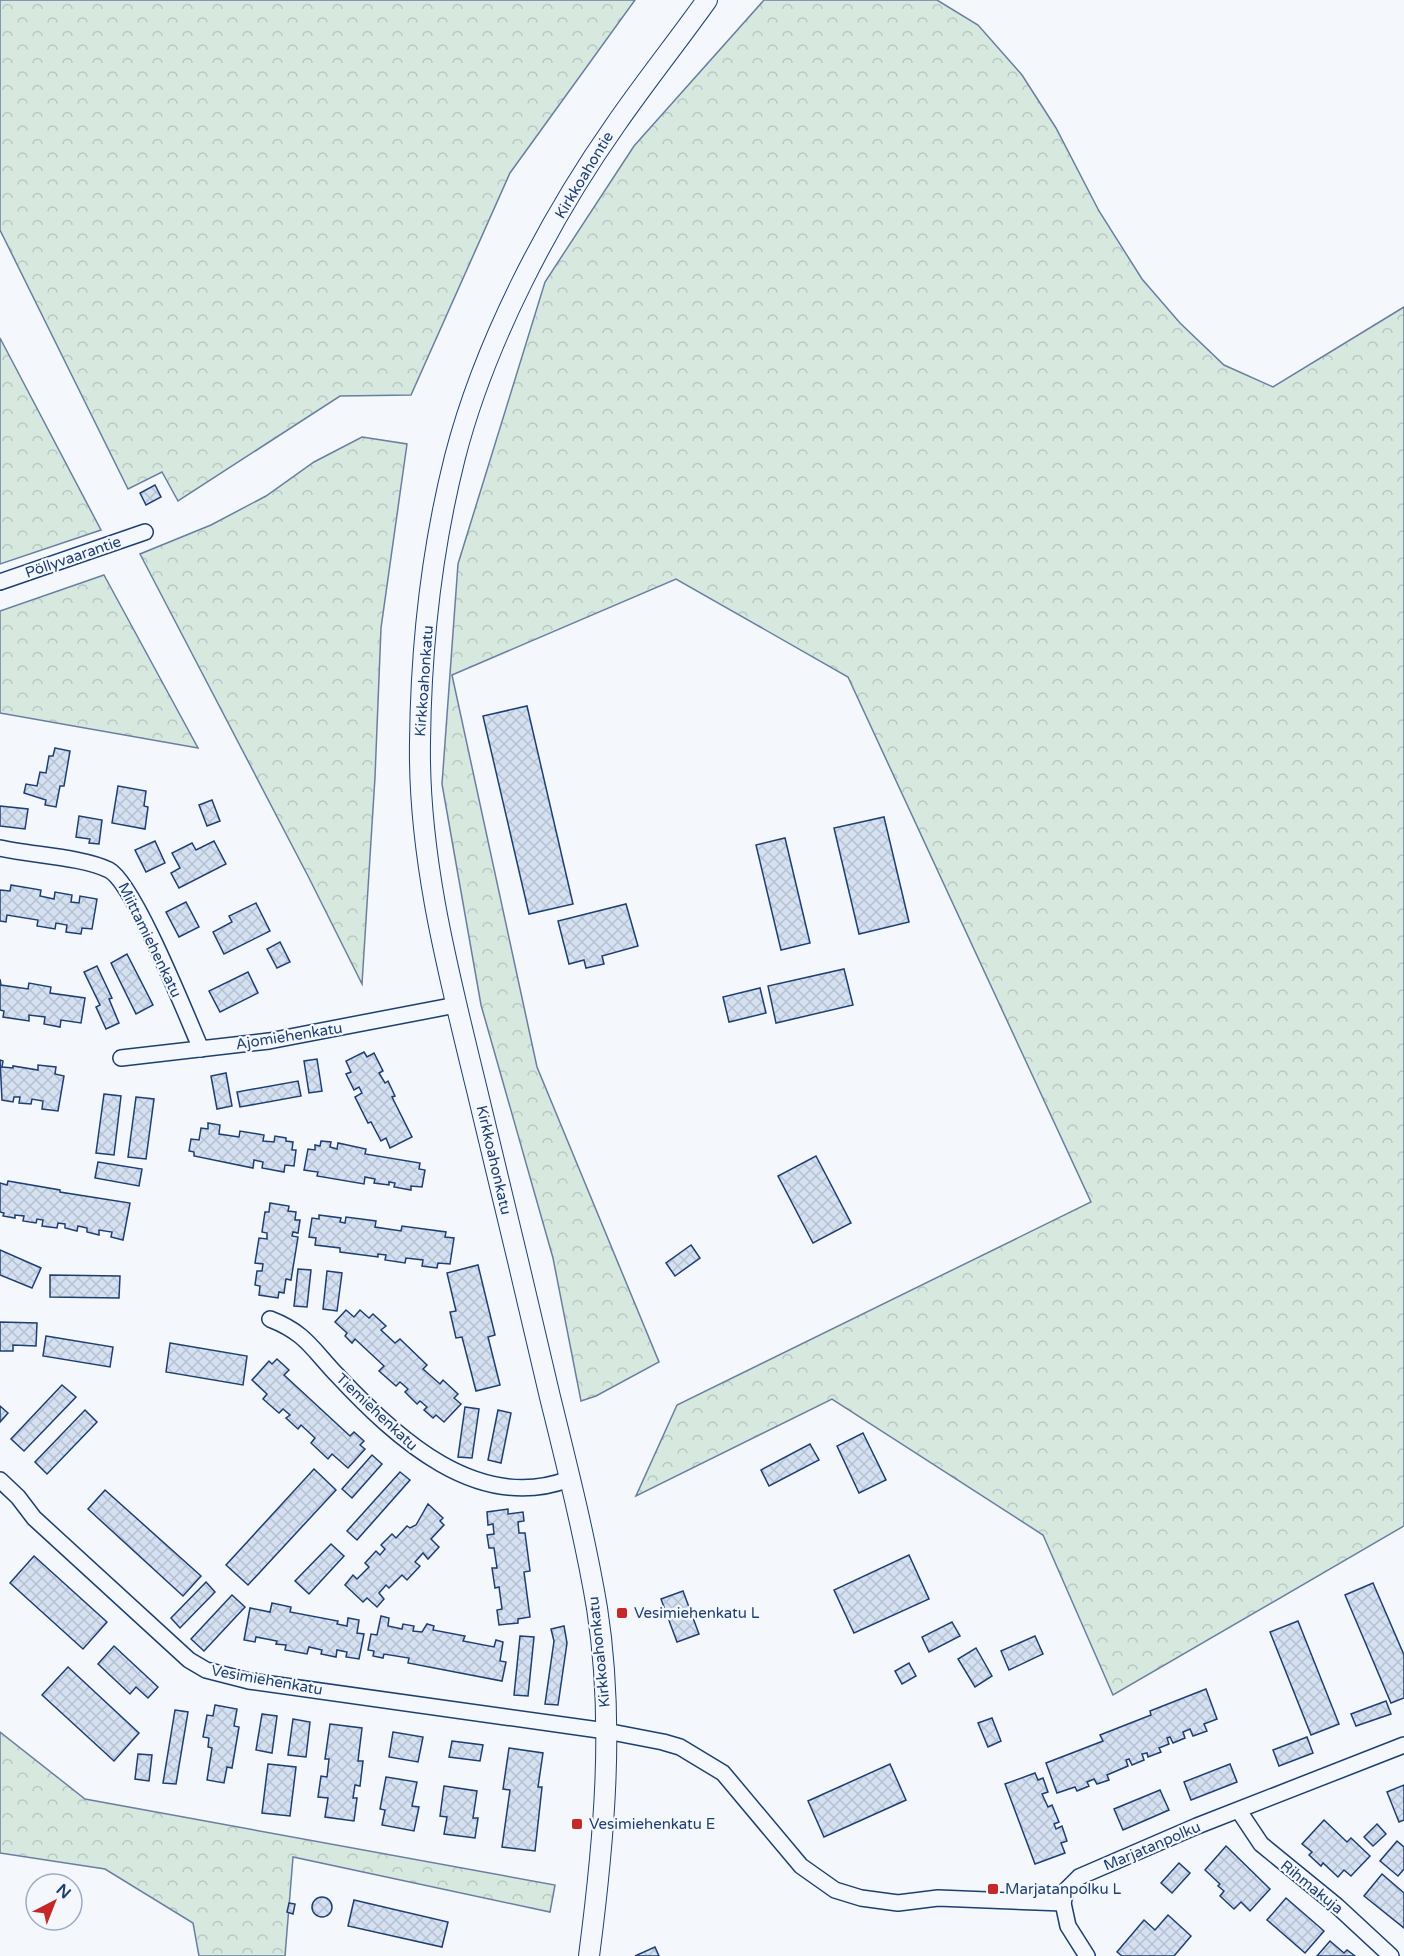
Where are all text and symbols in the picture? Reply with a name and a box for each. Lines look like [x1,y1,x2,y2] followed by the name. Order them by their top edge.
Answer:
[551,128,617,222] street label: Kirkkoahontie
[23,532,123,582] street label: Pöllyvaarantie
[411,625,437,737] street label: Kirkkoahonkatu
[114,880,186,1000] street label: Miittamiehenkatu
[234,1019,344,1053] street label: Ajomiehenkatu
[473,1103,515,1217] street label: Kirkkoahonkatu
[332,1370,422,1454] street label: Tiemiehenkatu
[584,1595,614,1709] street label: Kirkkoahonkatu
[634,1604,760,1622] place label: Vesimiehenkatu L
[615,1606,629,1620] marker: Vesimiehenkatu L
[210,1661,324,1699] street label: Vesimiehenkatu
[589,1815,715,1833] place label: Vesimiehenkatu E
[570,1817,584,1831] marker: Vesimiehenkatu E
[1101,1817,1203,1875] street label: Marjatanpolku
[1277,1856,1347,1918] street label: Rihmakuja
[24,1872,84,1932] north arrow
[52,1880,75,1903] text: N
[1005,1880,1122,1898] place label: Marjatanpolku L
[986,1882,1000,1896] marker: Marjatanpolku L

